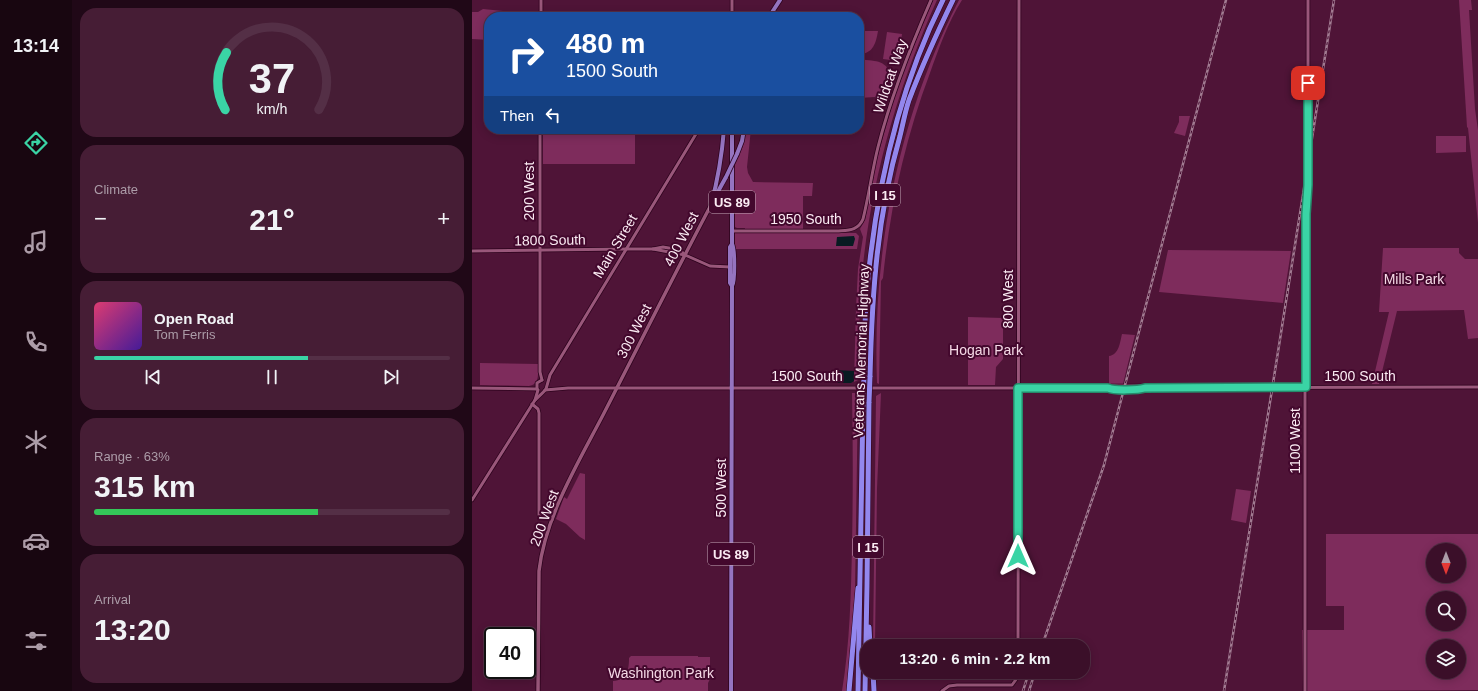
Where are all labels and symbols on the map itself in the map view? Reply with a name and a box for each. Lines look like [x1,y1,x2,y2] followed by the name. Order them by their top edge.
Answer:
[870,37,910,115] street label: Wildcat Way
[1291,66,1325,100] pin
[521,161,537,220] street label: 200 West
[870,184,900,206] road number: I 15
[709,191,755,213] road number: US 89
[661,209,702,269] street label: 400 West
[590,211,640,281] street label: Main Street
[770,211,842,227] street label: 1950 South
[514,231,586,249] street label: 1800 South
[850,264,872,438] street label: Veterans Memorial Highway
[1000,269,1016,328] street label: 800 West
[1384,271,1445,287] park label: Mills Park
[614,301,655,361] street label: 300 West
[949,342,1024,358] park label: Hogan Park
[771,368,843,384] street label: 1500 South
[1324,368,1396,384] street label: 1500 South
[1287,408,1303,474] street label: 1100 West
[713,458,729,517] street label: 500 West
[526,487,562,548] street label: 200 West
[997,535,1039,577] position arrow
[853,536,883,558] road number: I 15
[708,543,754,565] road number: US 89
[1426,543,1466,583] north arrow
[484,627,536,679] speed limit sign: 40
[608,665,715,681] park label: Washington Park

